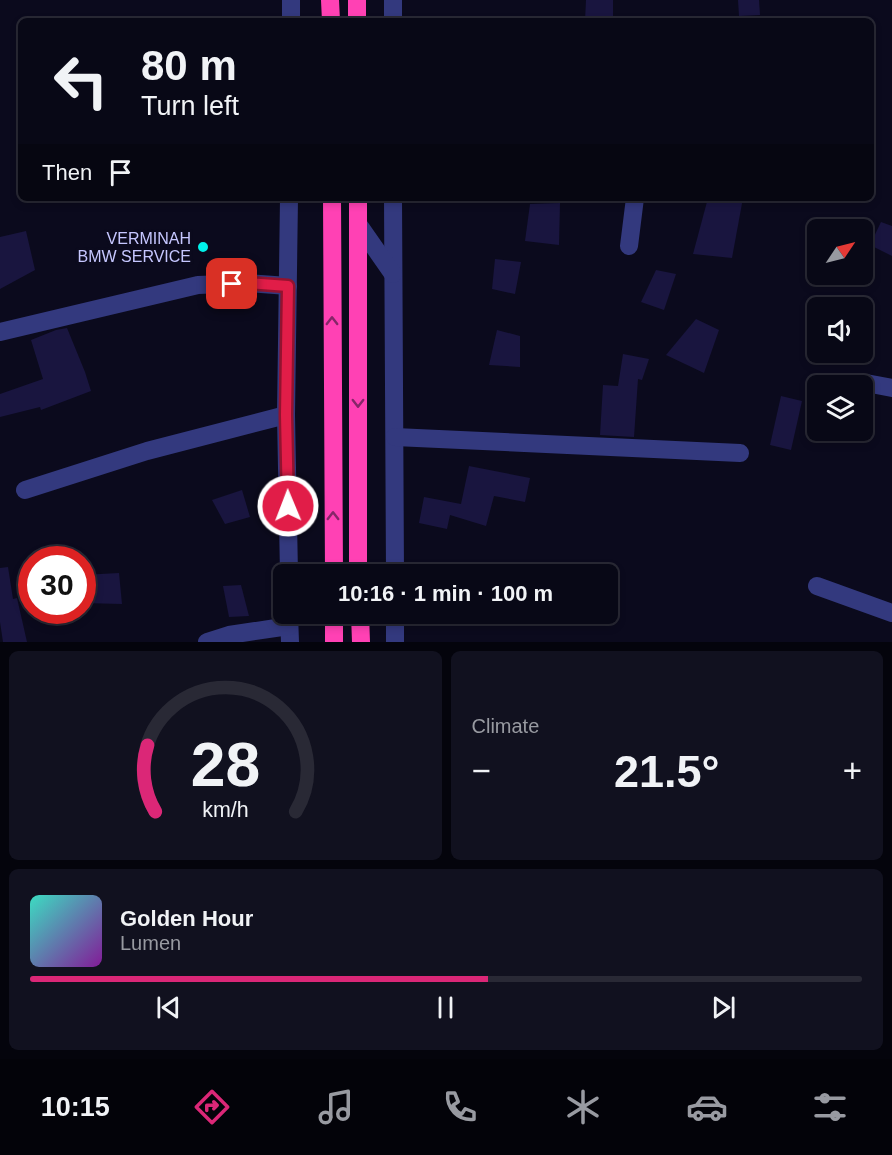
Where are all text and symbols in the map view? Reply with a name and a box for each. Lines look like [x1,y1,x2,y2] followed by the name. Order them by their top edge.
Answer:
[42,42,120,120] icon: left
[141,42,237,89] text: 80 m
[141,91,239,121] text: Turn left
[104,156,137,189] icon: arrive
[42,160,92,185] text: Then
[807,219,873,285] north arrow
[807,219,873,441] map controls
[78,230,191,265] place label: VERMINAH BMW SERVICE
[196,240,210,254] marker: VERMINAH BMW SERVICE
[206,258,257,309] pin
[215,267,248,300] icon: arrive
[807,297,873,363] button: sound
[326,317,338,326] one-way arrow
[807,375,873,441] button: layers
[352,399,364,408] one-way arrow
[256,474,320,538] position arrow
[327,512,339,521] one-way arrow
[18,546,96,624] speed limit sign: 30
[338,581,553,606] text: 10:16 · 1 min · 100 m
[472,715,539,737] text: Climate
[191,730,260,799] text: 28
[614,746,720,797] text: 21.5°
[472,752,491,789] text: −
[843,752,862,789] text: +
[202,799,248,823] text: km/h
[120,906,253,931] text: Golden Hour
[120,932,181,954] text: Lumen
[152,991,185,1024] icon: previous
[429,991,462,1024] icon: pause
[707,991,740,1024] icon: next
[191,1086,233,1128] icon: directions
[315,1086,357,1128] icon: music
[439,1086,481,1128] icon: phone
[562,1086,604,1128] icon: climate
[686,1086,728,1128] icon: car
[809,1086,851,1128] icon: filters
[41,1092,110,1122] text: 10:15

